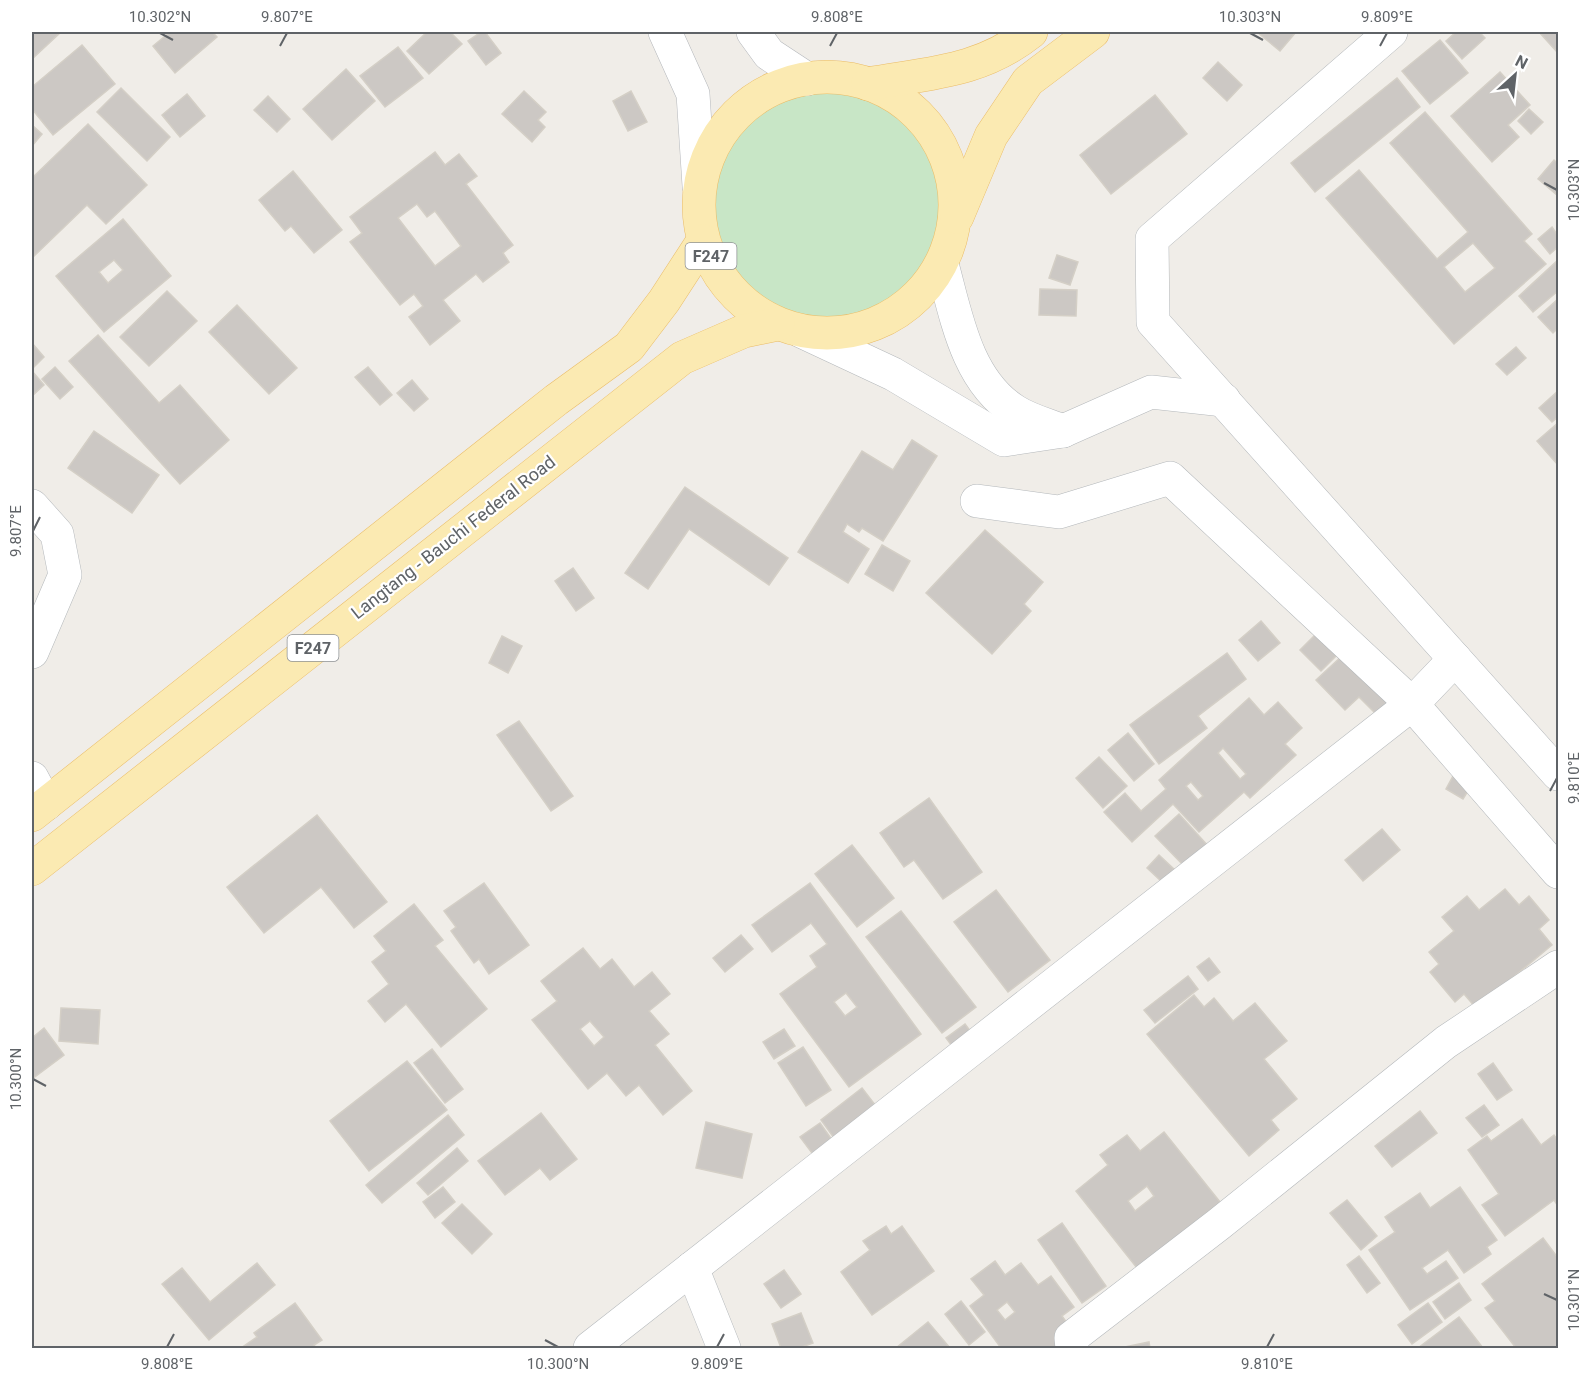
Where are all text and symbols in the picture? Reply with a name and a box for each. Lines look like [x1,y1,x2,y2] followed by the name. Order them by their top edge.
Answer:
[129,8,191,26] text: 10.302°N
[261,8,313,26] text: 9.807°E
[811,8,863,26] text: 9.808°E
[1219,8,1281,26] text: 10.303°N
[1361,8,1413,26] text: 9.809°E
[1485,45,1545,105] north arrow
[1512,51,1531,73] text: N
[1565,159,1583,221] text: 10.303°N
[686,243,736,269] road number: F247
[347,451,559,623] street label: Langtang - Bauchi Federal Road
[7,505,25,557] text: 9.807°E
[288,635,338,661] road number: F247
[1565,752,1583,804] text: 9.810°E
[7,1048,25,1110] text: 10.300°N
[1565,1269,1583,1331] text: 10.301°N
[141,1355,193,1373] text: 9.808°E
[527,1355,589,1373] text: 10.300°N
[691,1355,743,1373] text: 9.809°E
[1241,1355,1293,1373] text: 9.810°E

